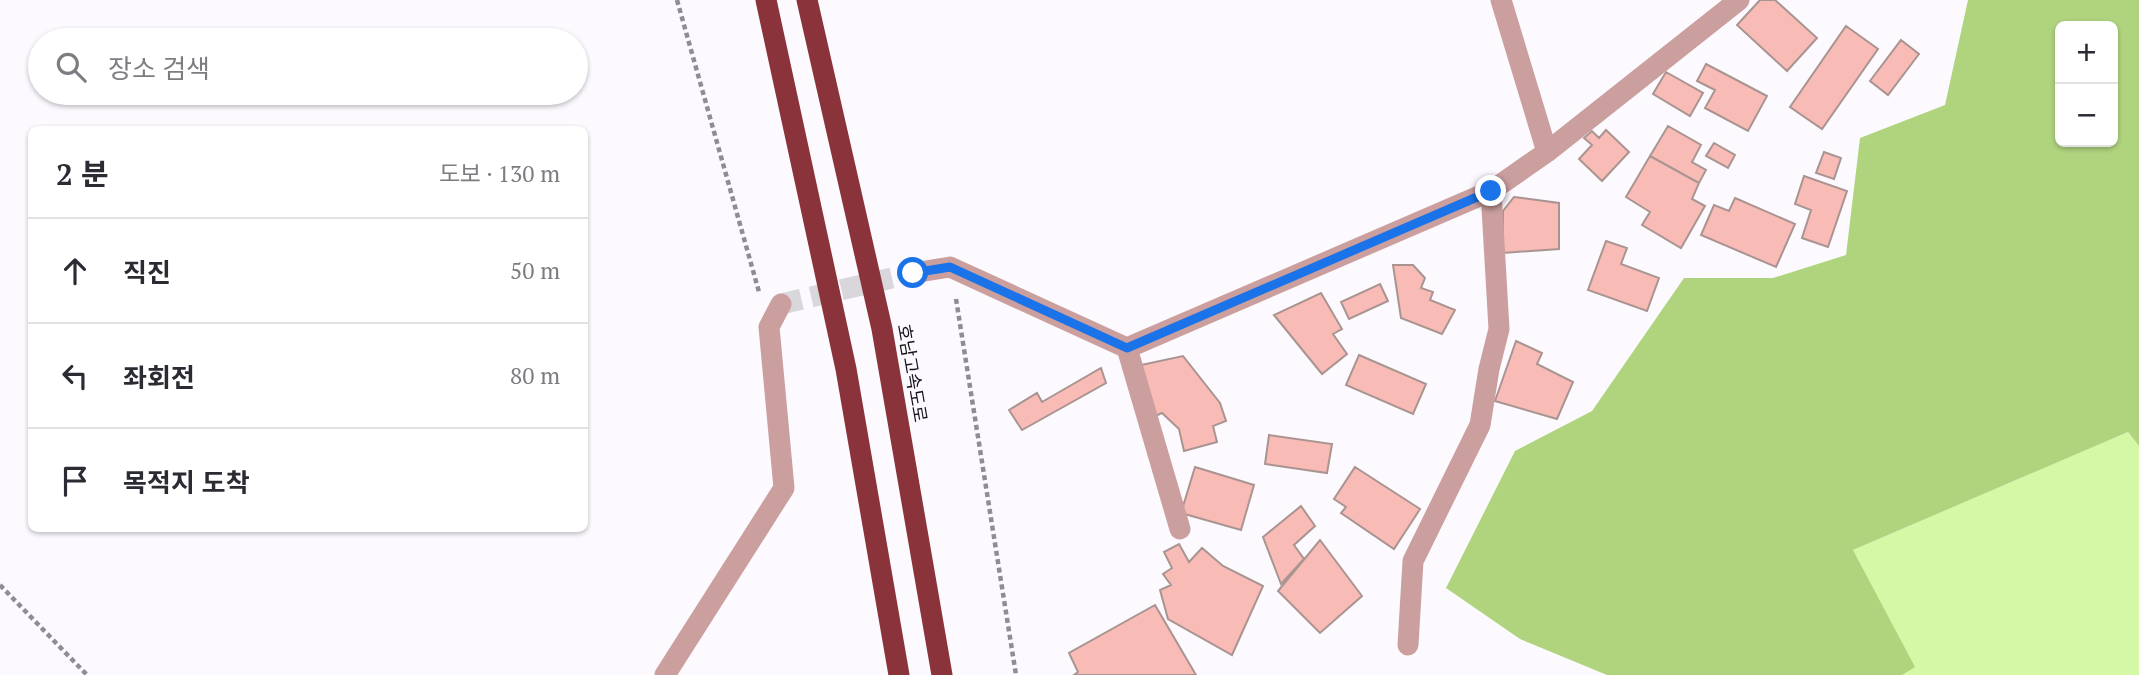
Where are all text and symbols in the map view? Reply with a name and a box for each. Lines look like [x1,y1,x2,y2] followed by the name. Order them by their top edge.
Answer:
[2055,21,2118,147] map controls
[2055,21,2118,84] button: +
[28,28,588,105] search box
[52,48,90,86] icon: search
[108,51,210,85] text: 장소 검색
[2055,84,2118,147] button: −
[56,154,109,194] text: 2 분
[439,158,560,189] text: 도보 · 130 m
[1475,175,1506,206] route end
[56,252,94,290] icon: ahead
[123,255,171,289] text: 직진
[510,255,560,286] text: 50 m
[897,257,928,288] route start
[893,322,933,424] street label: 호남고속도로
[56,357,94,395] icon: left
[123,360,195,394] text: 좌회전
[510,360,560,391] text: 80 m
[56,462,94,500] icon: arrive
[123,465,250,499] text: 목적지 도착

